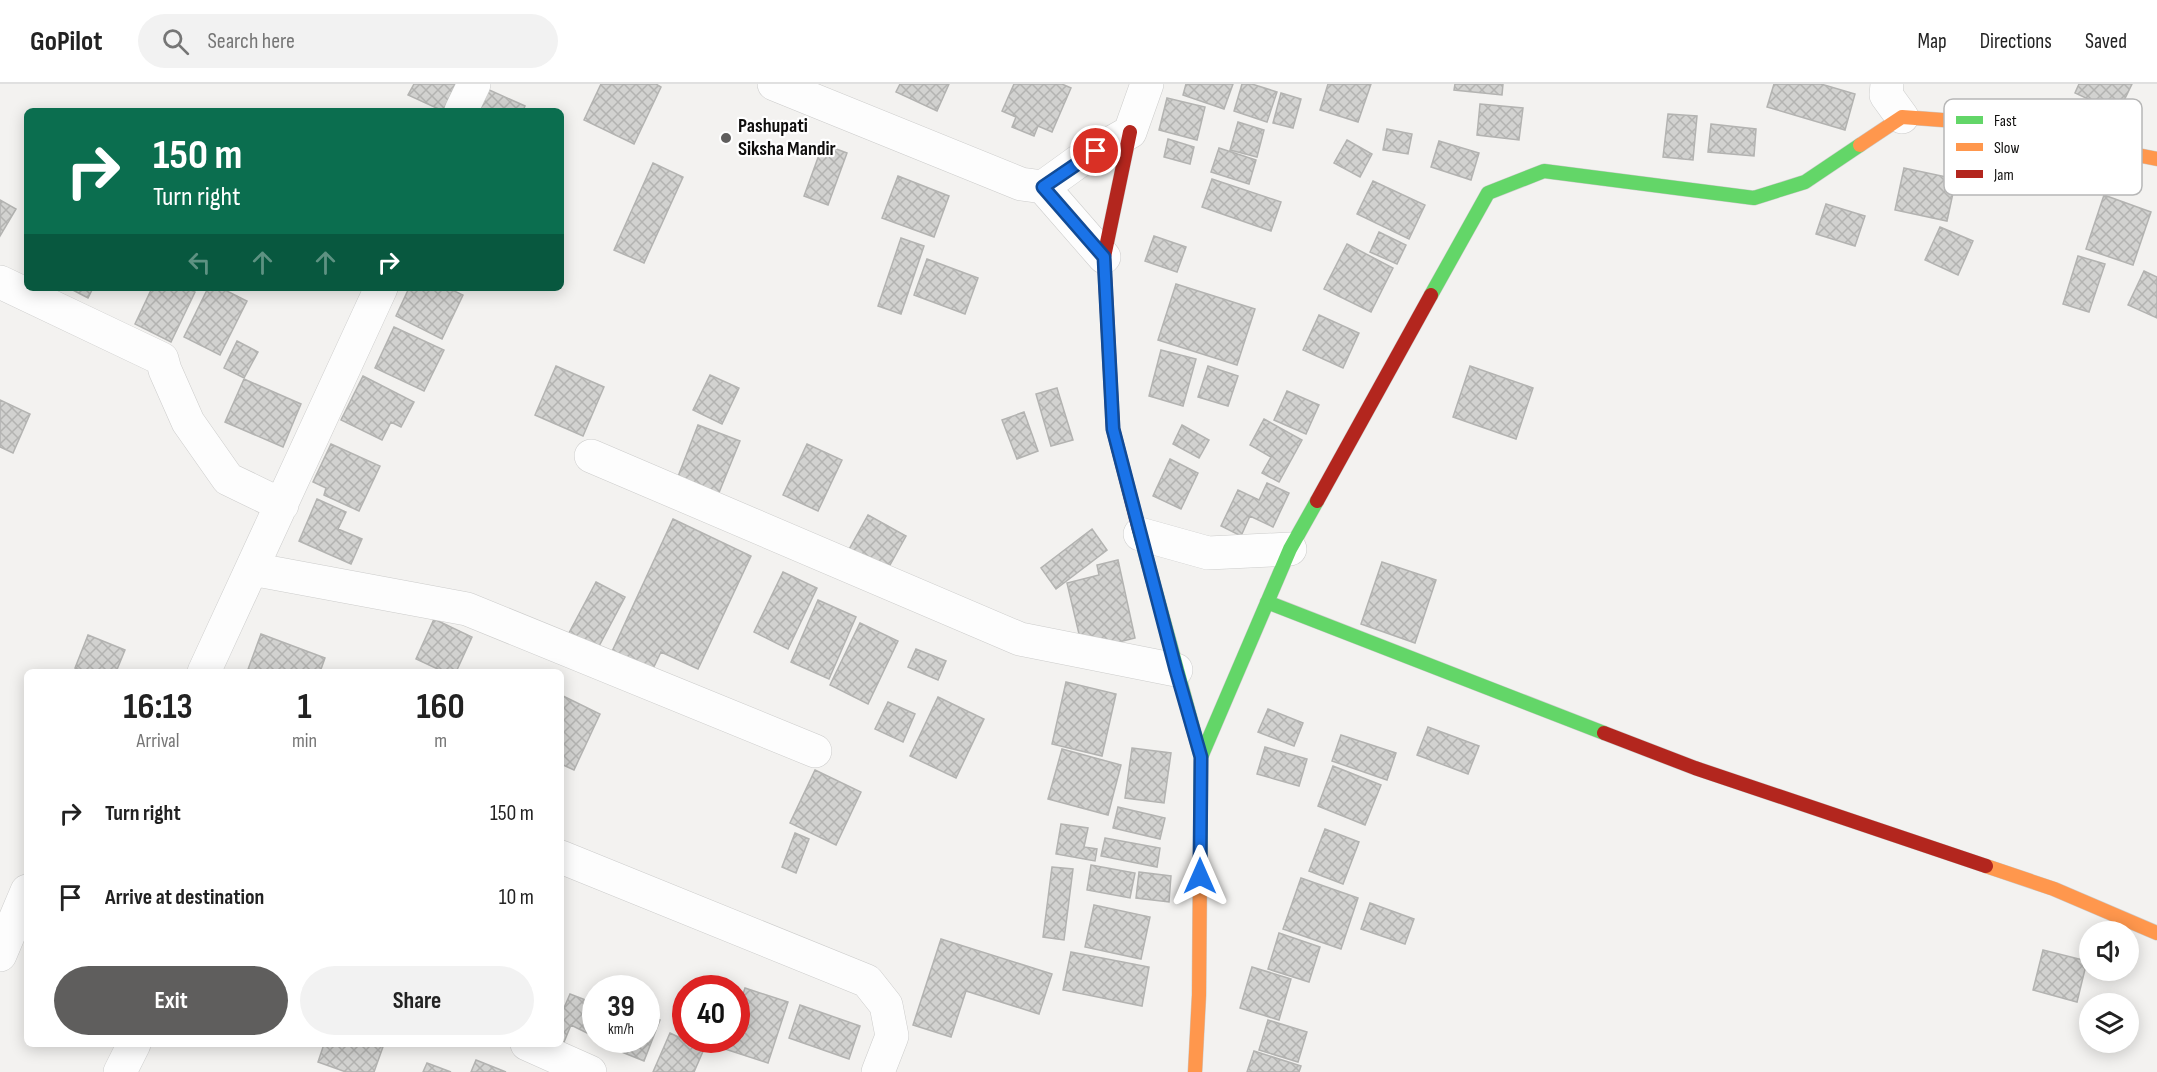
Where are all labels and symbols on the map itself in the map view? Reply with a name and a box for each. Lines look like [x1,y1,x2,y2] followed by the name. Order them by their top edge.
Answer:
[1944,99,2142,195] legend
[1994,112,2017,131] text: Fast
[738,114,836,161] place label: Pashupati Siksha Mandir
[1070,125,1121,176] pin
[719,131,733,145] marker: Pashupati Siksha Mandir
[1994,139,2019,158] text: Slow
[1993,166,2014,185] text: Jam
[1168,844,1232,908] position arrow
[672,975,750,1053] speed limit sign: 40

